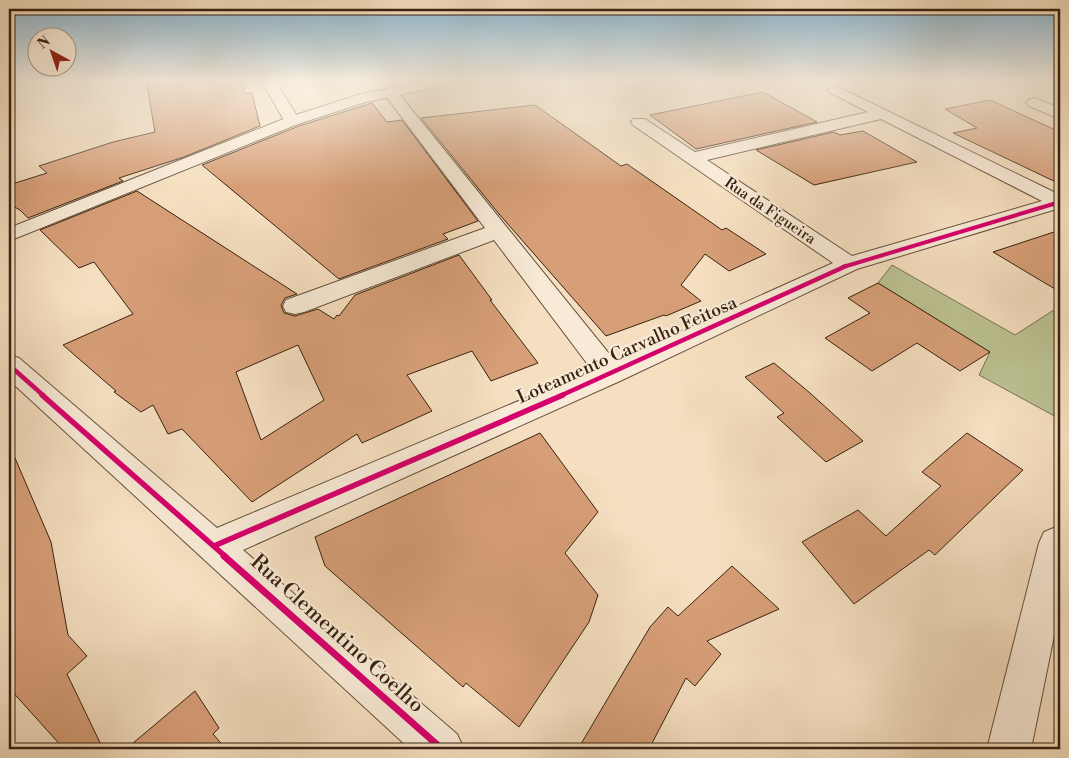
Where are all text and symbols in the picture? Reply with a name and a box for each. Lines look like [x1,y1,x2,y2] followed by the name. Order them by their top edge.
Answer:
[28,28,78,78] north arrow
[34,32,54,53] text: N
[721,173,820,249] street label: Rua da Figueira
[513,291,741,409] street label: Loteamento Carvalho Feitosa
[245,549,429,719] street label: Rua Clementino Coelho

